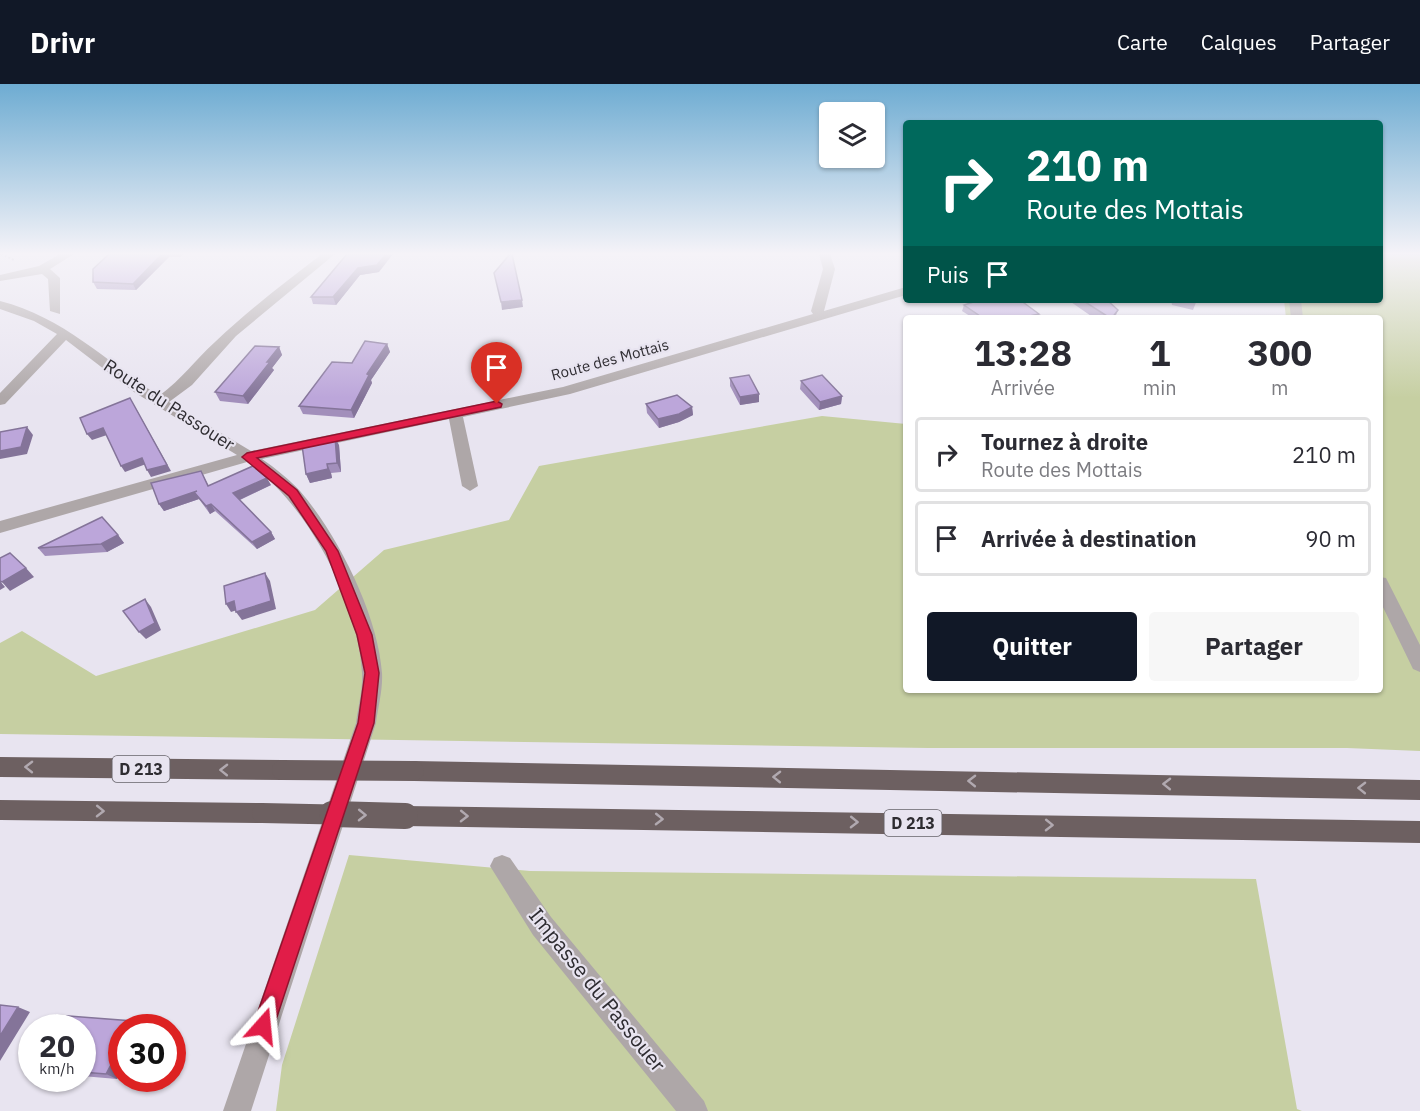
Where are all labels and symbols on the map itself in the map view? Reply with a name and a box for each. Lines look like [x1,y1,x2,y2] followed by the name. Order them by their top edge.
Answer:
[549,335,671,384] street label: Route des Mottais
[471,342,522,404] pin
[100,354,239,456] street label: Route du Passouer
[112,756,170,782] road number: D 213
[24,761,33,773] one-way arrow
[219,763,228,776] one-way arrow
[772,771,781,783] one-way arrow
[967,774,976,787] one-way arrow
[1162,778,1171,790] one-way arrow
[1357,782,1366,795] one-way arrow
[96,805,105,817] one-way arrow
[358,809,367,821] one-way arrow
[459,810,468,823] one-way arrow
[884,810,942,836] road number: D 213
[654,813,663,825] one-way arrow
[849,816,858,828] one-way arrow
[1044,819,1053,831] one-way arrow
[523,902,673,1077] street label: Impasse du Passouer
[231,994,295,1058] position arrow
[108,1014,186,1092] speed limit sign: 30

